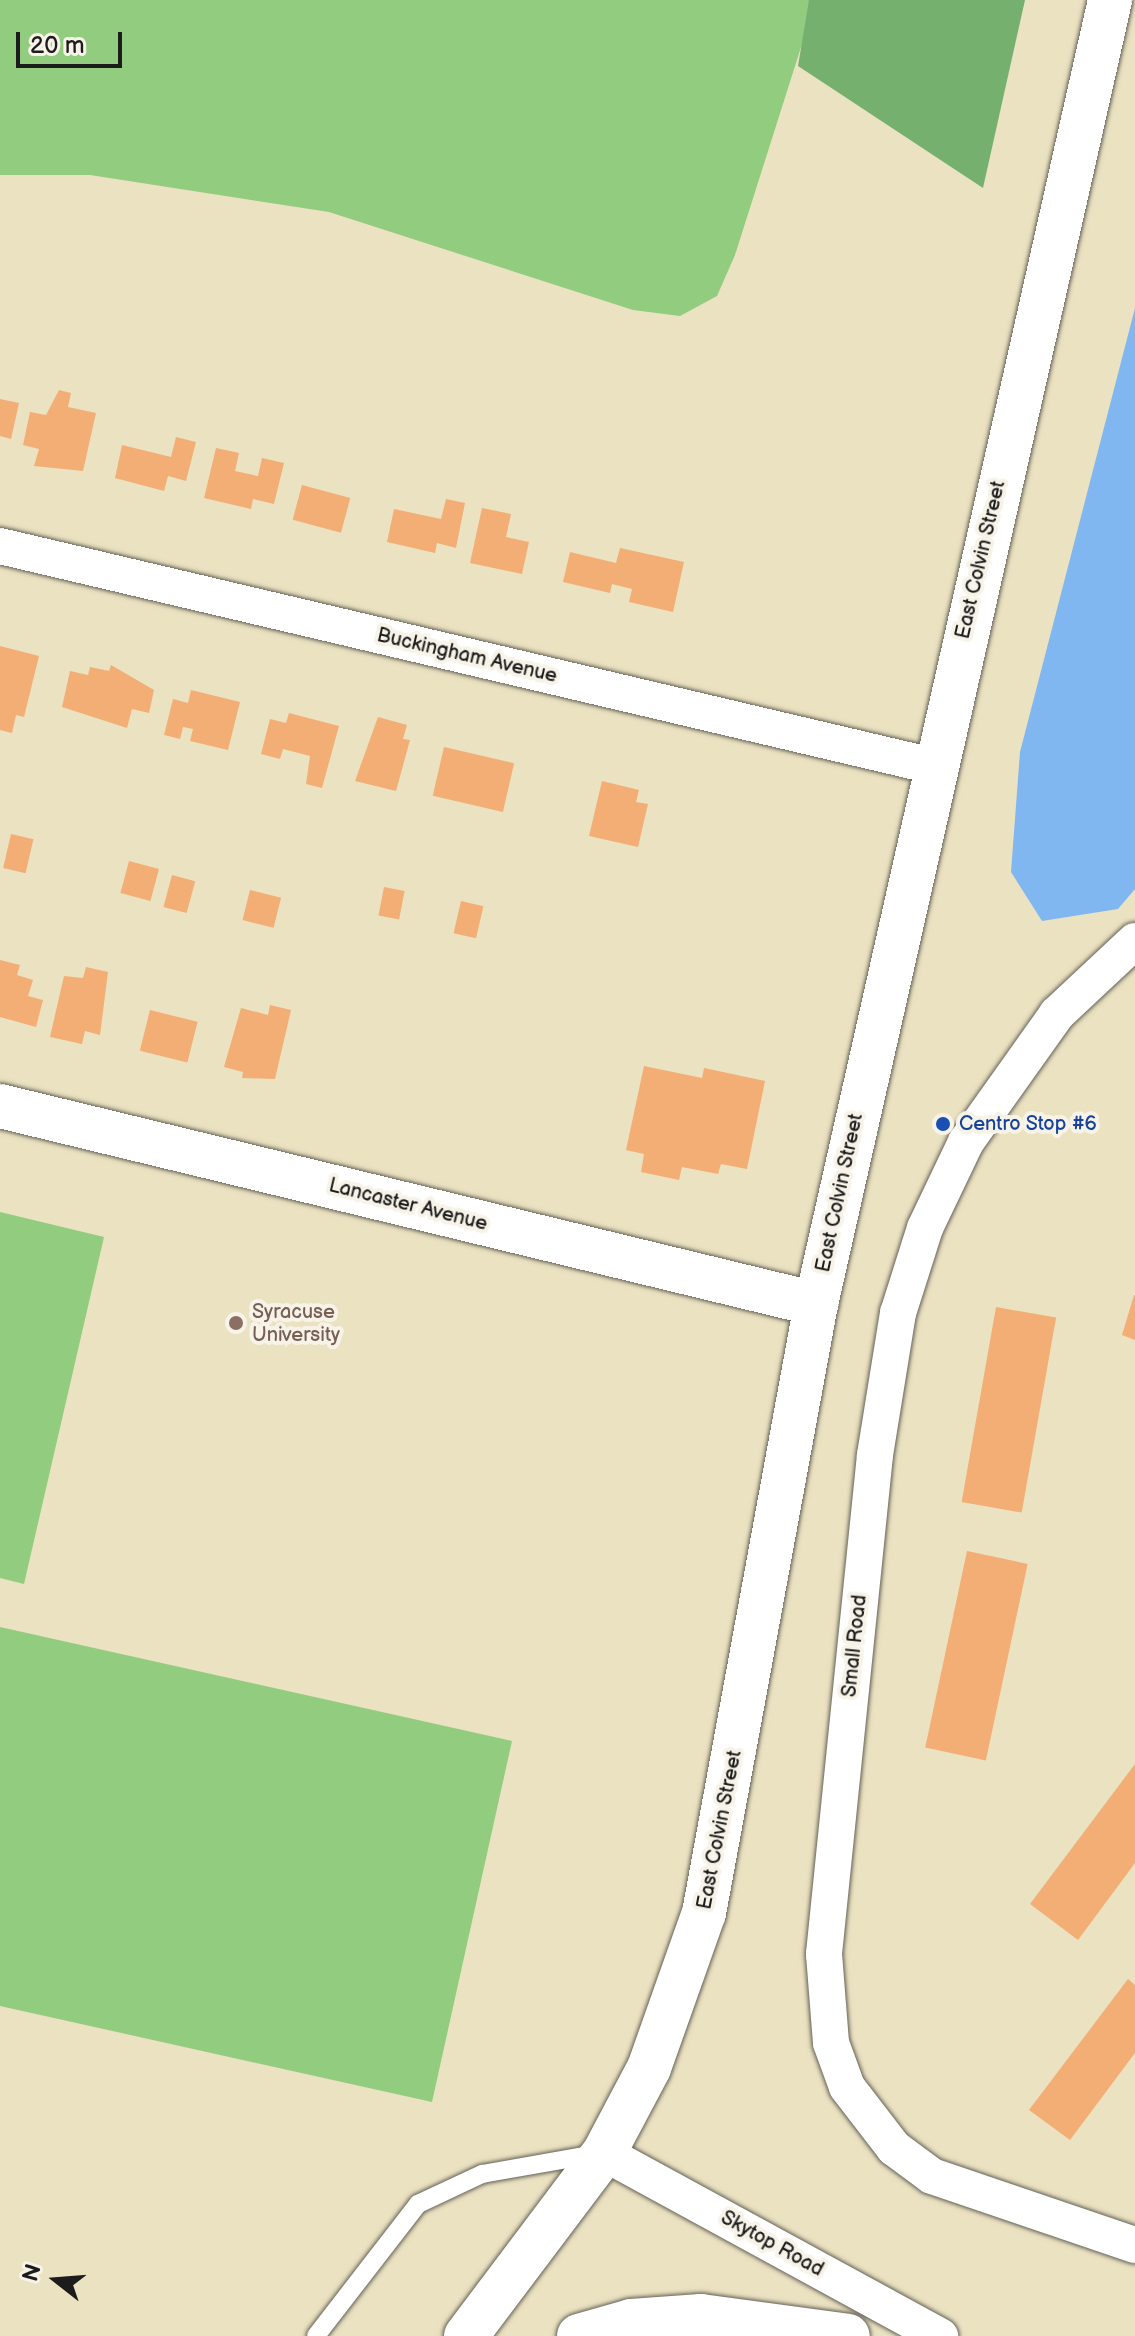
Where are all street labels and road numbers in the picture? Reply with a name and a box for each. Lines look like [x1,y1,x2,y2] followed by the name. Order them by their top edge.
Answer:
[951,478,1011,642] street label: East Colvin Street
[375,624,559,688] street label: Buckingham Avenue
[811,1111,869,1275] street label: East Colvin Street
[326,1174,490,1236] street label: Lancaster Avenue
[838,1594,872,1698] street label: Small Road
[693,1748,747,1912] street label: East Colvin Street
[717,2206,827,2282] street label: Skytop Road

